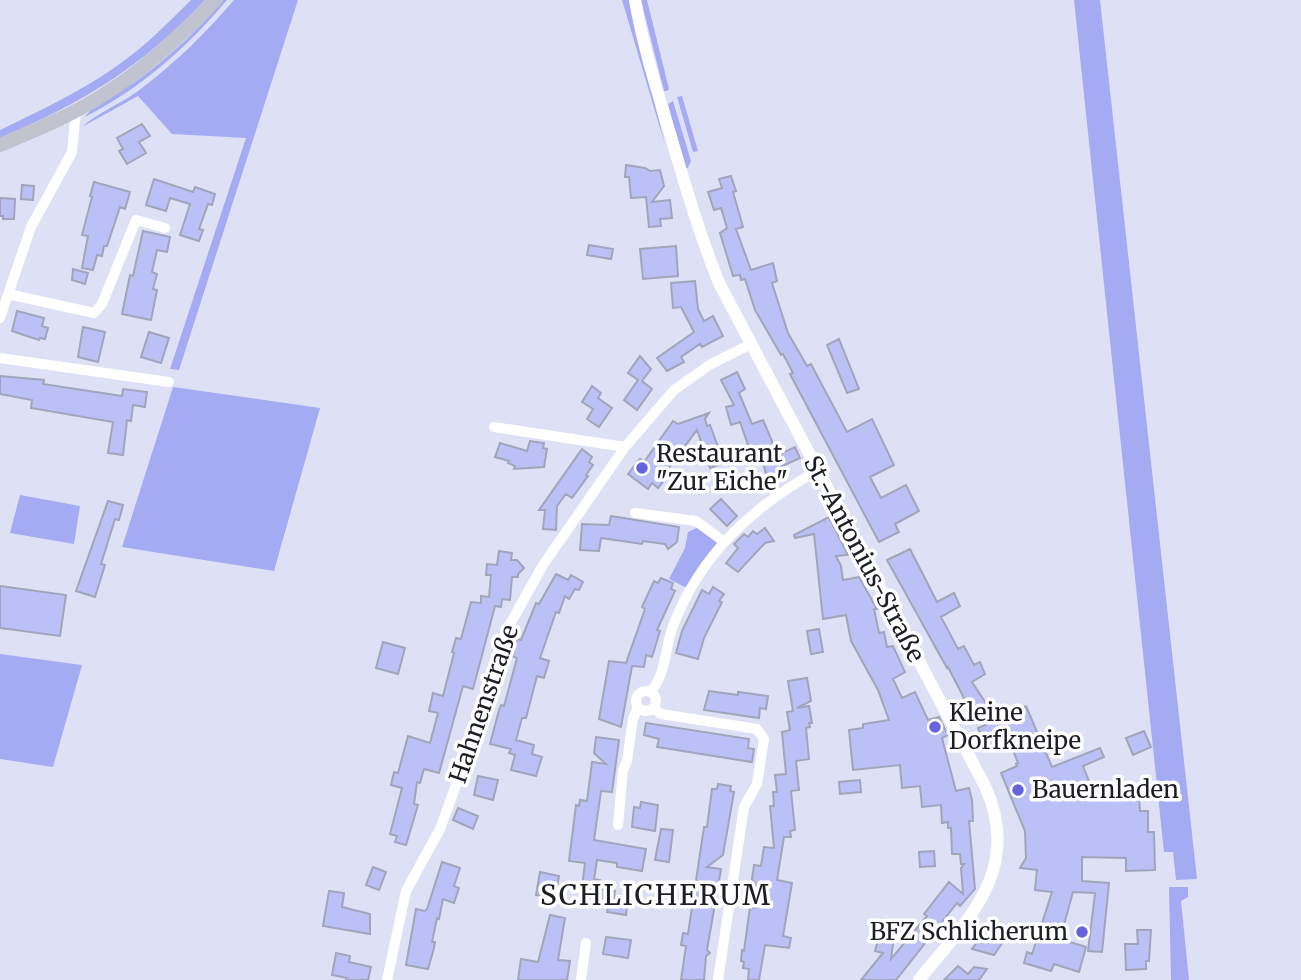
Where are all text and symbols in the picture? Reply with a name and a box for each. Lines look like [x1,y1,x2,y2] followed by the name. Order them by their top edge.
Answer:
[656,438,788,497] place label: Restaurant "Zur Eiche"
[797,450,932,667] street label: St.-Antonius-Straße
[634,460,650,476] marker: Restaurant "Zur Eiche"
[442,621,525,787] street label: Hahnenstraße
[949,697,1081,756] place label: Kleine Dorfkneipe
[927,719,943,735] marker: Kleine Dorfkneipe
[1032,774,1179,805] place label: Bauernladen
[1010,782,1026,798] marker: Bauernladen
[540,877,772,913] district label: SCHLICHERUM
[870,916,1068,947] place label: BFZ Schlicherum
[1074,924,1090,940] marker: BFZ Schlicherum

